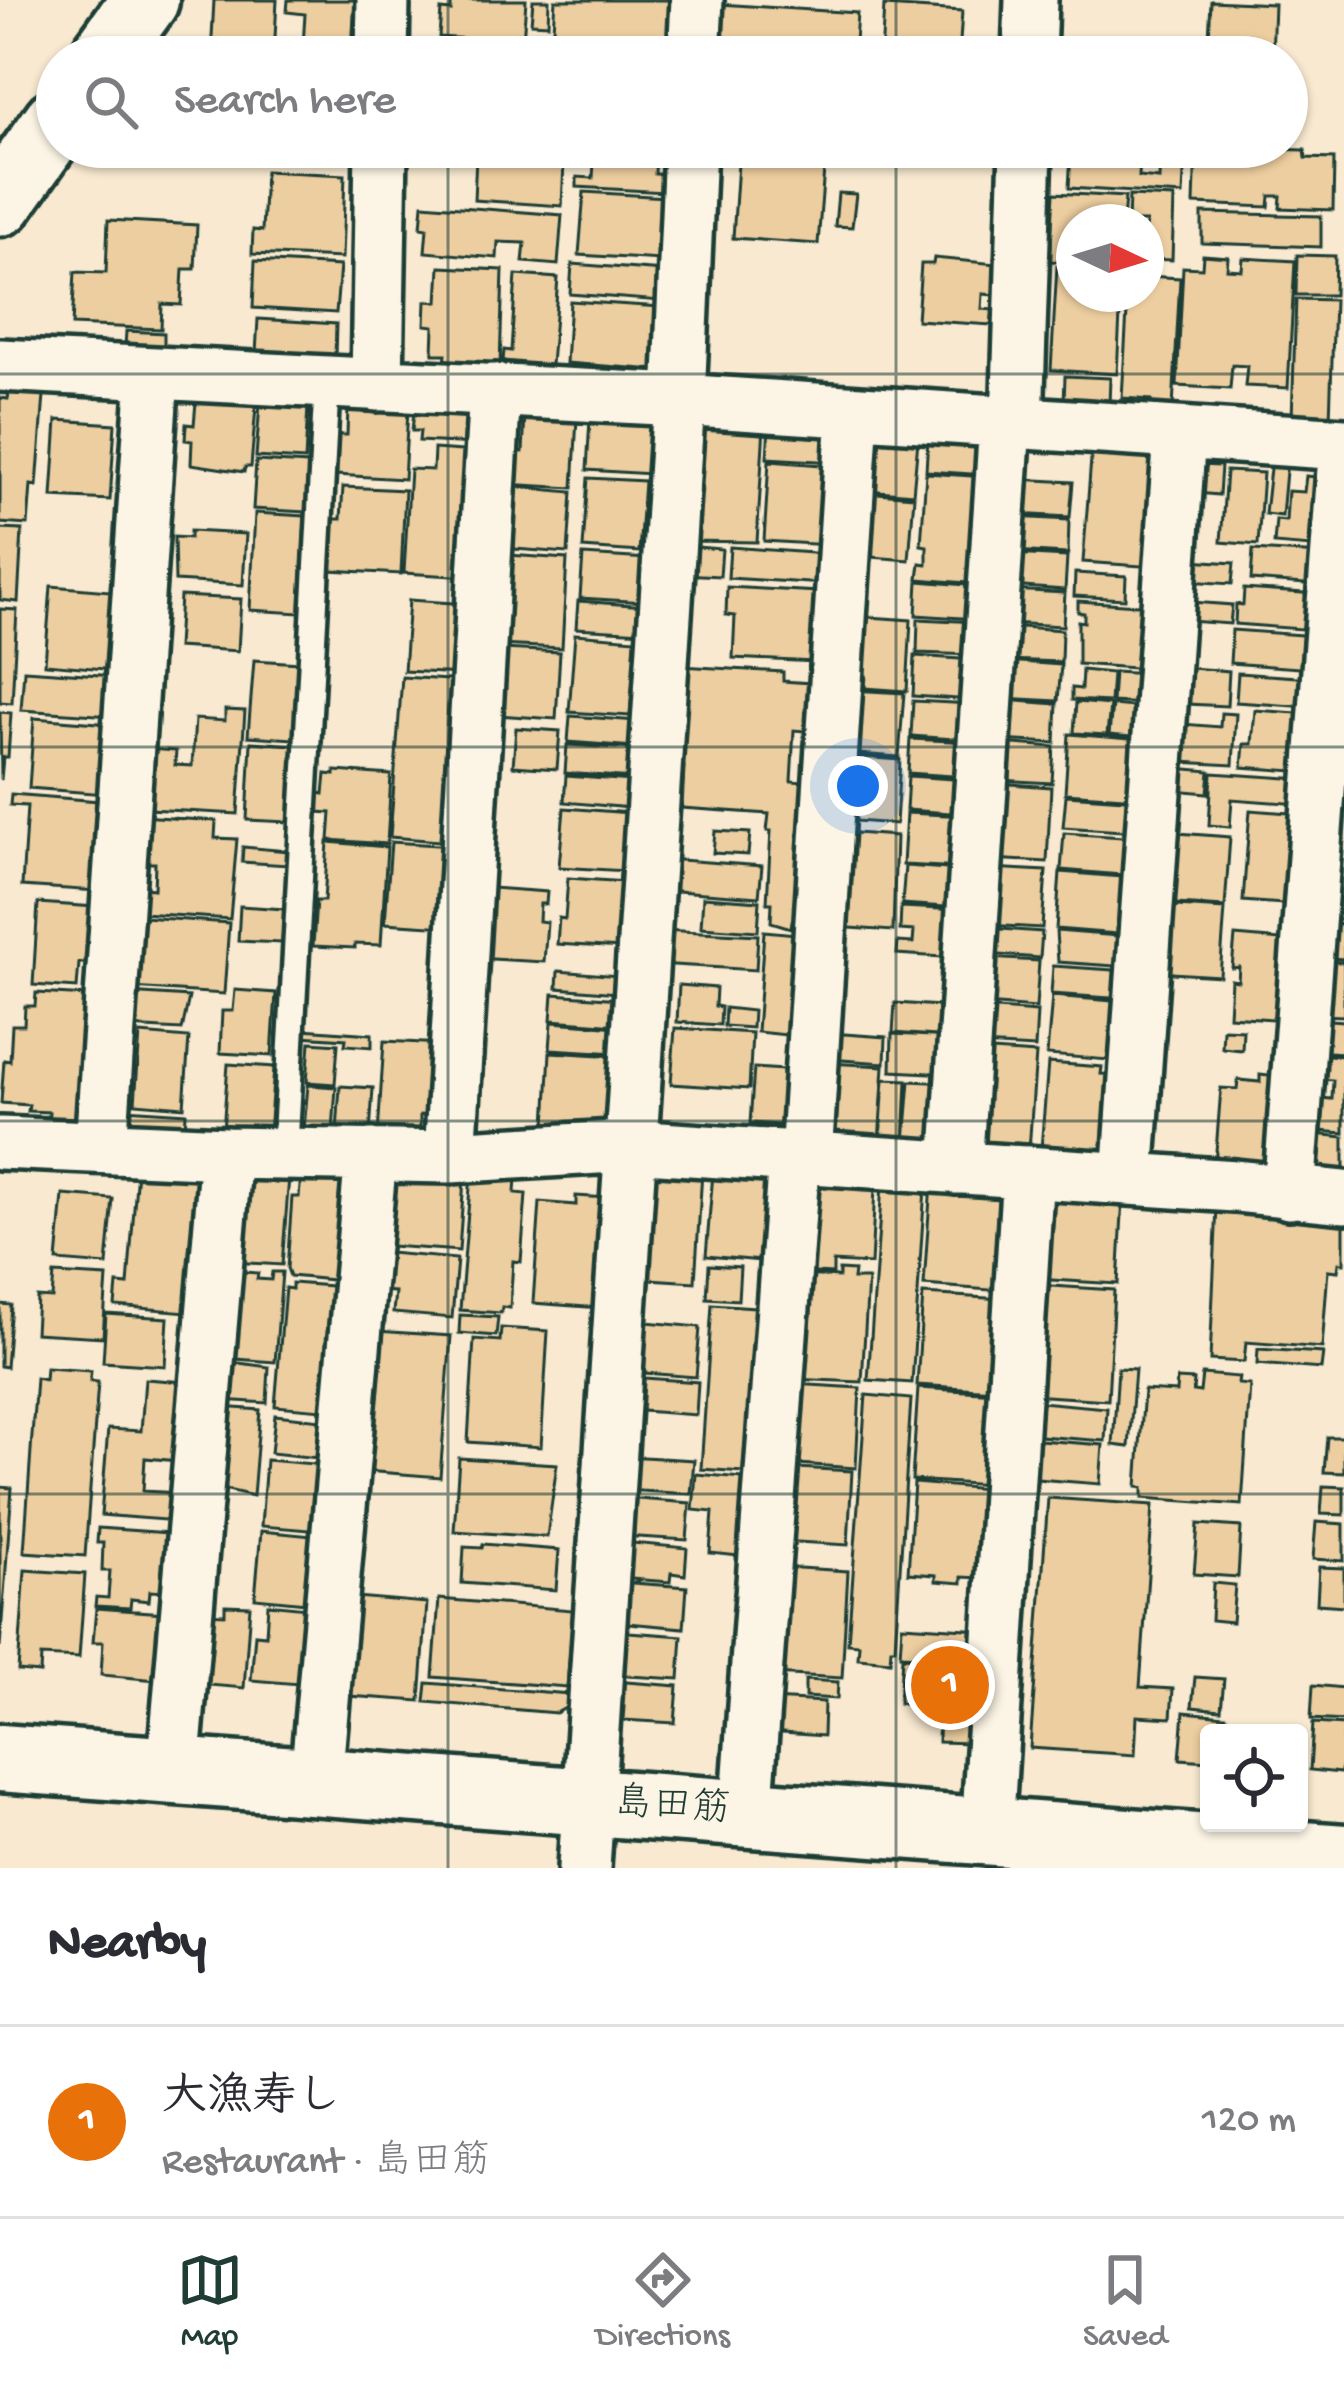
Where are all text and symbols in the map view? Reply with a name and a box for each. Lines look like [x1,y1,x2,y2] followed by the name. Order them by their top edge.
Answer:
[36,36,1308,168] search box
[78,69,144,135] icon: search
[174,76,396,129] text: Search here
[1056,204,1164,312] north arrow
[828,756,888,816] your location
[911,1640,989,1730] pin: 1
[1200,1724,1308,1832] map controls
[1200,1724,1308,1832] button: locate
[612,1780,732,1836] street label: 島田筋
[48,1916,206,1976] text: Nearby
[162,2073,342,2126] text: 大漁寿し
[79,2099,95,2145] text: 1
[1202,2099,1296,2145] text: 120 m
[162,2141,490,2187] text: Restaurant · 島田筋
[177,2247,243,2357] tab: Map
[596,2247,730,2357] tab: Directions
[1083,2247,1167,2357] tab: Saved

